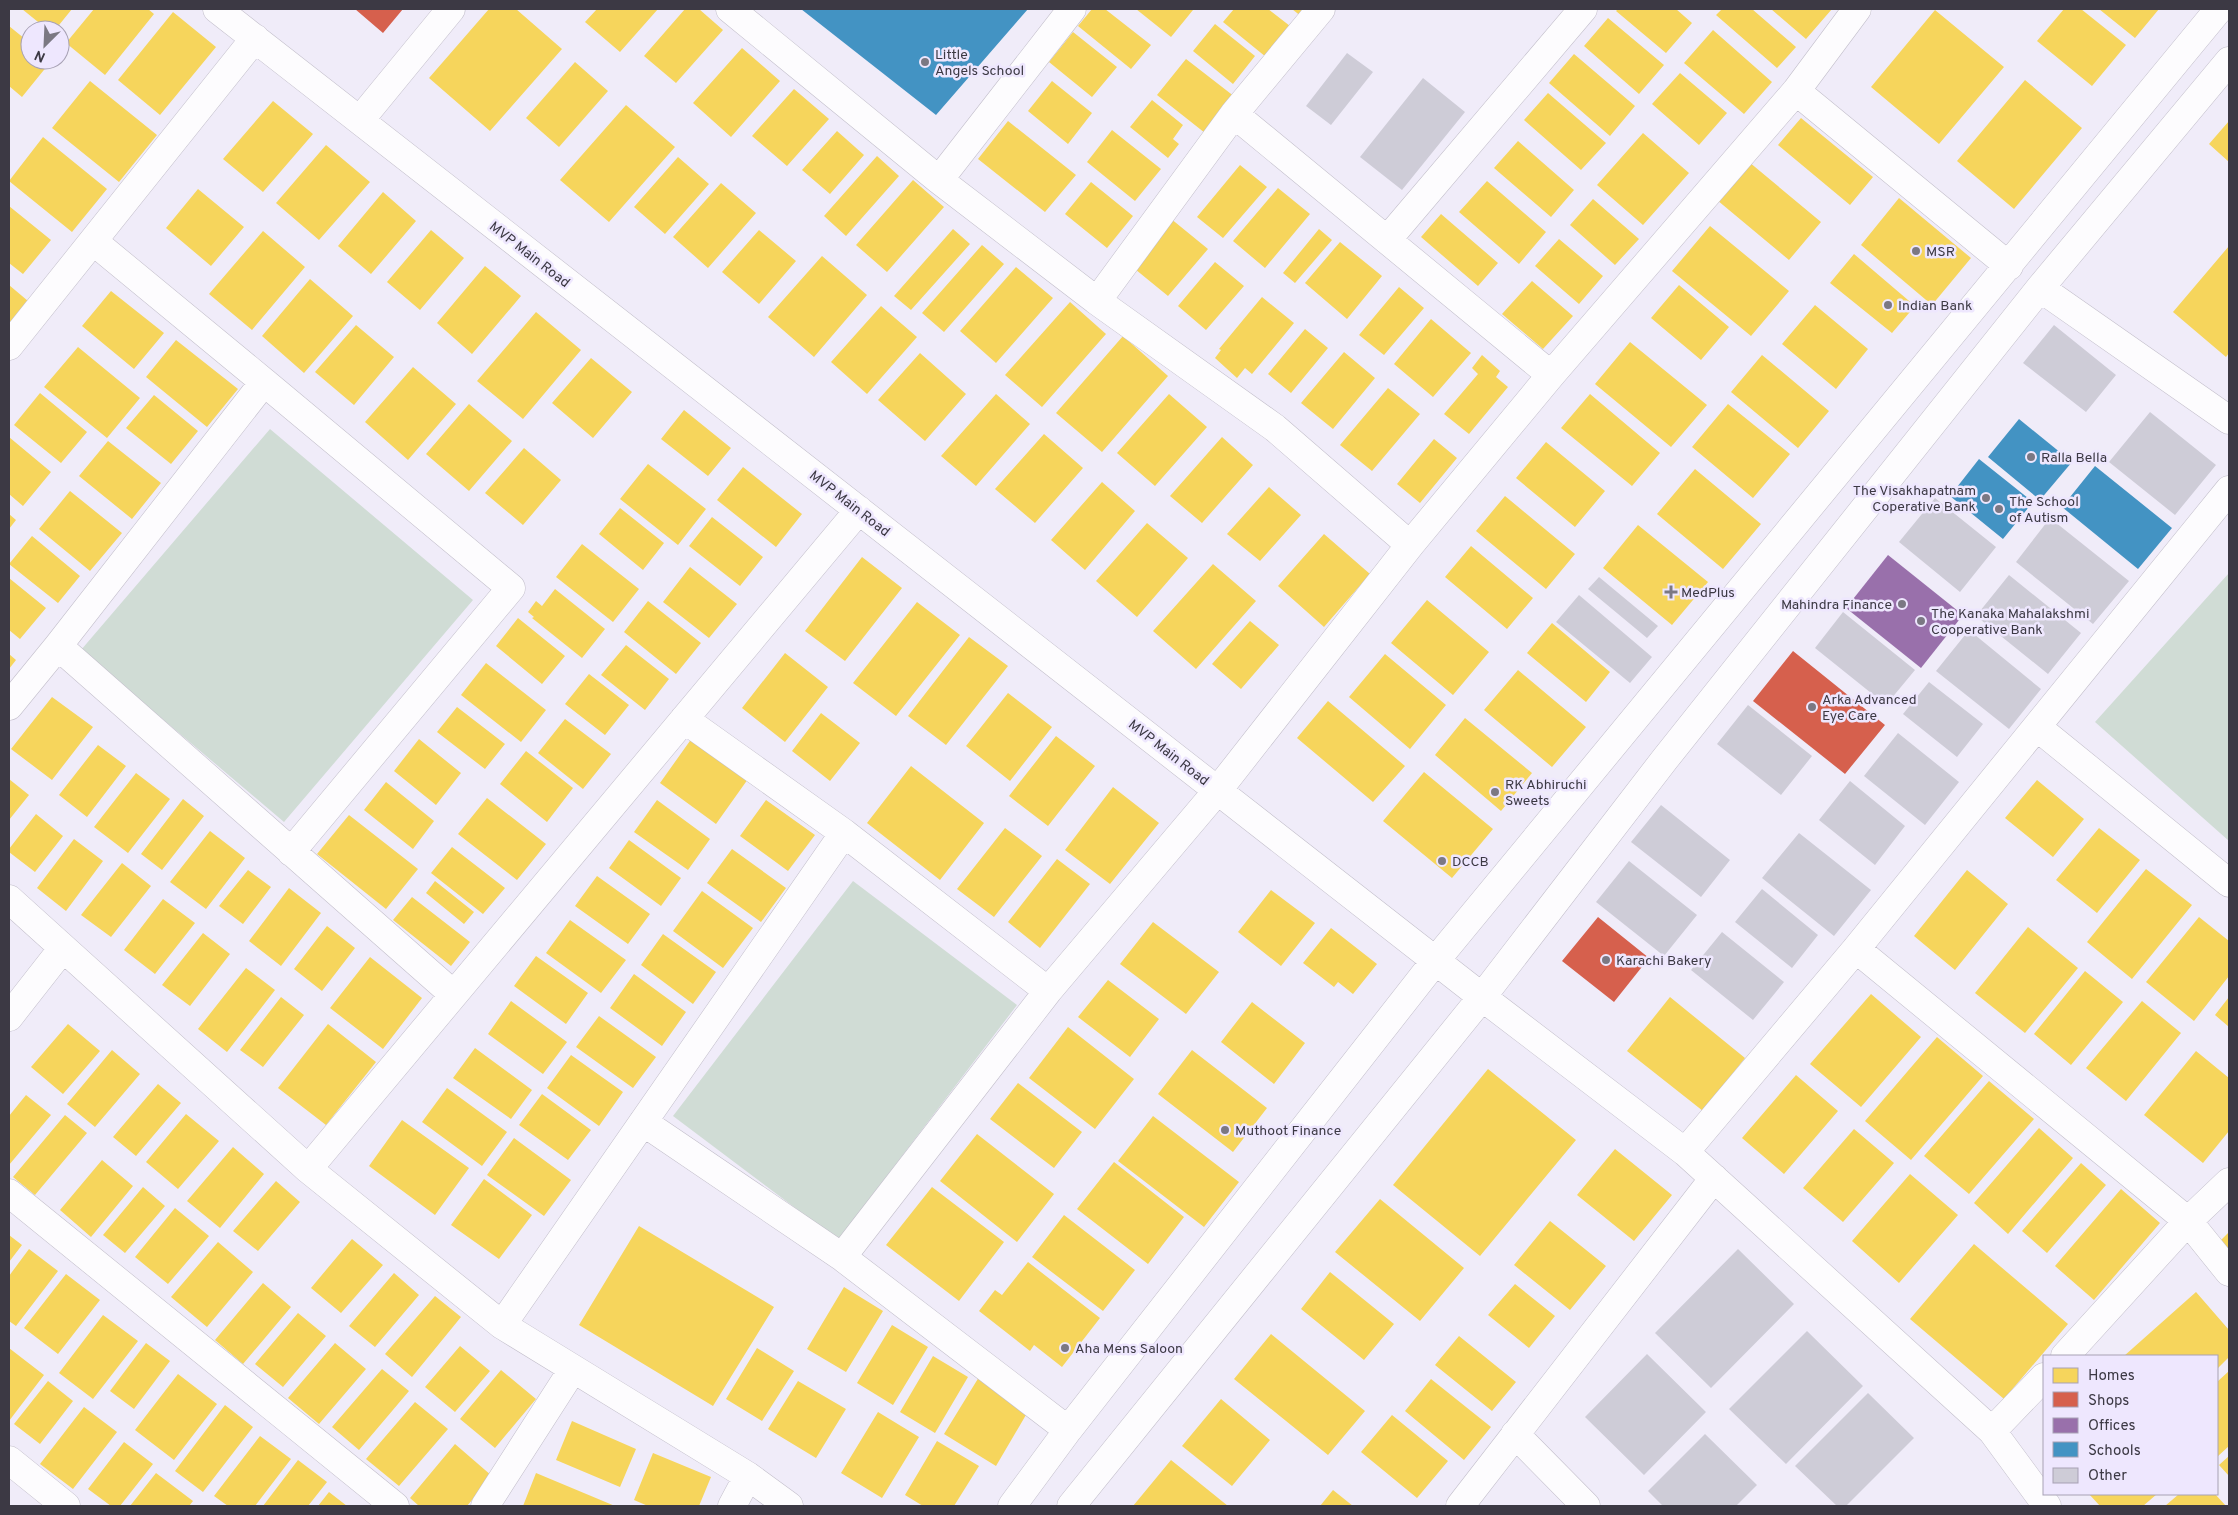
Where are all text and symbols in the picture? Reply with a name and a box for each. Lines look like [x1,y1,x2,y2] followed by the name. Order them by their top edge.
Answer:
[20,20,70,70] north arrow
[32,46,48,65] text: N
[935,47,1024,80] place label: Little Angels School
[919,56,931,68] marker: Little Angels School
[485,218,573,292] street label: MVP Main Road
[1926,244,1955,261] place label: MSR
[1910,245,1922,257] marker: MSR
[1898,298,1972,315] place label: Indian Bank
[1882,299,1894,311] marker: Indian Bank
[2041,450,2107,467] place label: Ralla Bella
[2025,451,2037,463] marker: Ralla Bella
[805,467,893,541] street label: MVP Main Road
[1853,483,1976,516] place label: The Visakhapatnam Coperative Bank
[1980,492,1992,504] marker: The Visakhapatnam Coperative Bank
[2009,494,2079,527] place label: The School of Autism
[1993,503,2005,515] marker: The School of Autism
[1681,585,1735,602] place label: MedPlus
[1665,586,1677,598] marker: MedPlus
[1781,597,1892,614] place label: Mahindra Finance
[1896,598,1908,610] marker: Mahindra Finance
[1931,606,2089,639] place label: The Kanaka Mahalakshmi Cooperative Bank
[1915,615,1927,627] marker: The Kanaka Mahalakshmi Cooperative Bank
[1822,692,1917,725] place label: Arka Advanced Eye Care
[1806,701,1818,713] marker: Arka Advanced Eye Care
[1124,716,1212,790] street label: MVP Main Road
[1505,777,1587,810] place label: RK Abhiruchi Sweets
[1489,786,1501,798] marker: RK Abhiruchi Sweets
[1452,854,1489,871] place label: DCCB
[1436,855,1448,867] marker: DCCB
[1616,953,1711,970] place label: Karachi Bakery
[1600,954,1612,966] marker: Karachi Bakery
[1235,1123,1341,1140] place label: Muthoot Finance
[1219,1124,1231,1136] marker: Muthoot Finance
[1075,1341,1183,1358] place label: Aha Mens Saloon
[1059,1342,1071,1354] marker: Aha Mens Saloon
[2043,1355,2218,1495] legend
[2088,1367,2135,1386] text: Homes
[2088,1392,2129,1411] text: Shops
[2088,1417,2135,1436] text: Offices
[2088,1442,2141,1461] text: Schools
[2088,1467,2127,1486] text: Other

